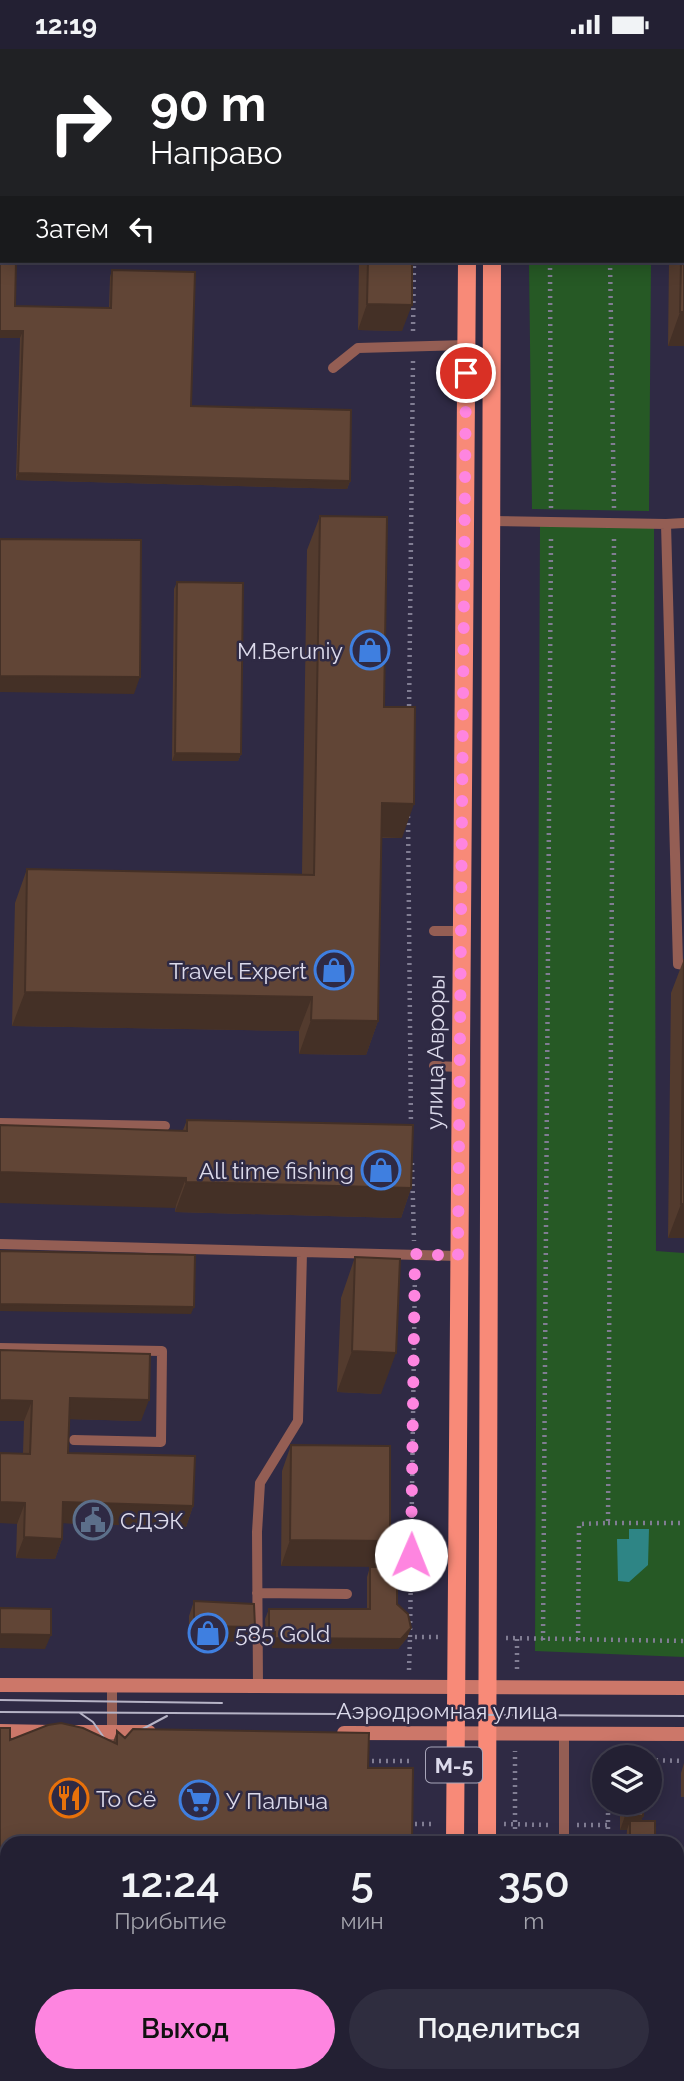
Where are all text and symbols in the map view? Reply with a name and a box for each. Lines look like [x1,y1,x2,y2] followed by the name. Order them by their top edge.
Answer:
[35,10,97,40] text: 12:19
[150,75,266,132] text: 90 m
[35,77,126,168] icon: right
[150,134,282,171] text: Направо
[123,210,161,248] icon: left
[35,214,109,244] text: Затем
[436,343,496,403] pin
[447,354,485,392] icon: arrive
[349,629,391,671] shop icon: M.Beruniy
[237,637,343,664] place label: M.Beruniy
[313,949,355,991] shop icon: Travel Expert
[169,957,307,984] place label: Travel Expert
[420,974,450,1130] street label: улица Авроры
[360,1149,402,1191] shop icon: All time fishing
[199,1157,354,1184] place label: All time fishing
[72,1499,114,1541] public building icon: СДЭК
[120,1507,184,1534] place label: СДЭК
[374,1518,448,1592] position arrow
[187,1612,229,1654] shop icon: 585 Gold
[235,1620,330,1647] place label: 585 Gold
[336,1697,558,1724] street label: Аэродромная улица
[592,1745,662,1815] map controls
[592,1745,662,1815] button: layers
[426,1747,482,1783] road number: М-5
[48,1777,90,1819] restaurant icon: То Сё
[178,1779,220,1821] supermarket icon: У Палыча
[96,1785,156,1812] place label: То Сё
[226,1787,328,1814] place label: У Палыча
[121,1858,220,1907] text: 12:24
[350,1858,374,1907] text: 5
[498,1858,570,1907] text: 350
[114,1907,226,1934] text: Прибытие
[340,1907,384,1934] text: мин
[523,1907,544,1934] text: m
[35,1989,335,2069] button: Выход
[349,1989,649,2069] button: Поделиться

